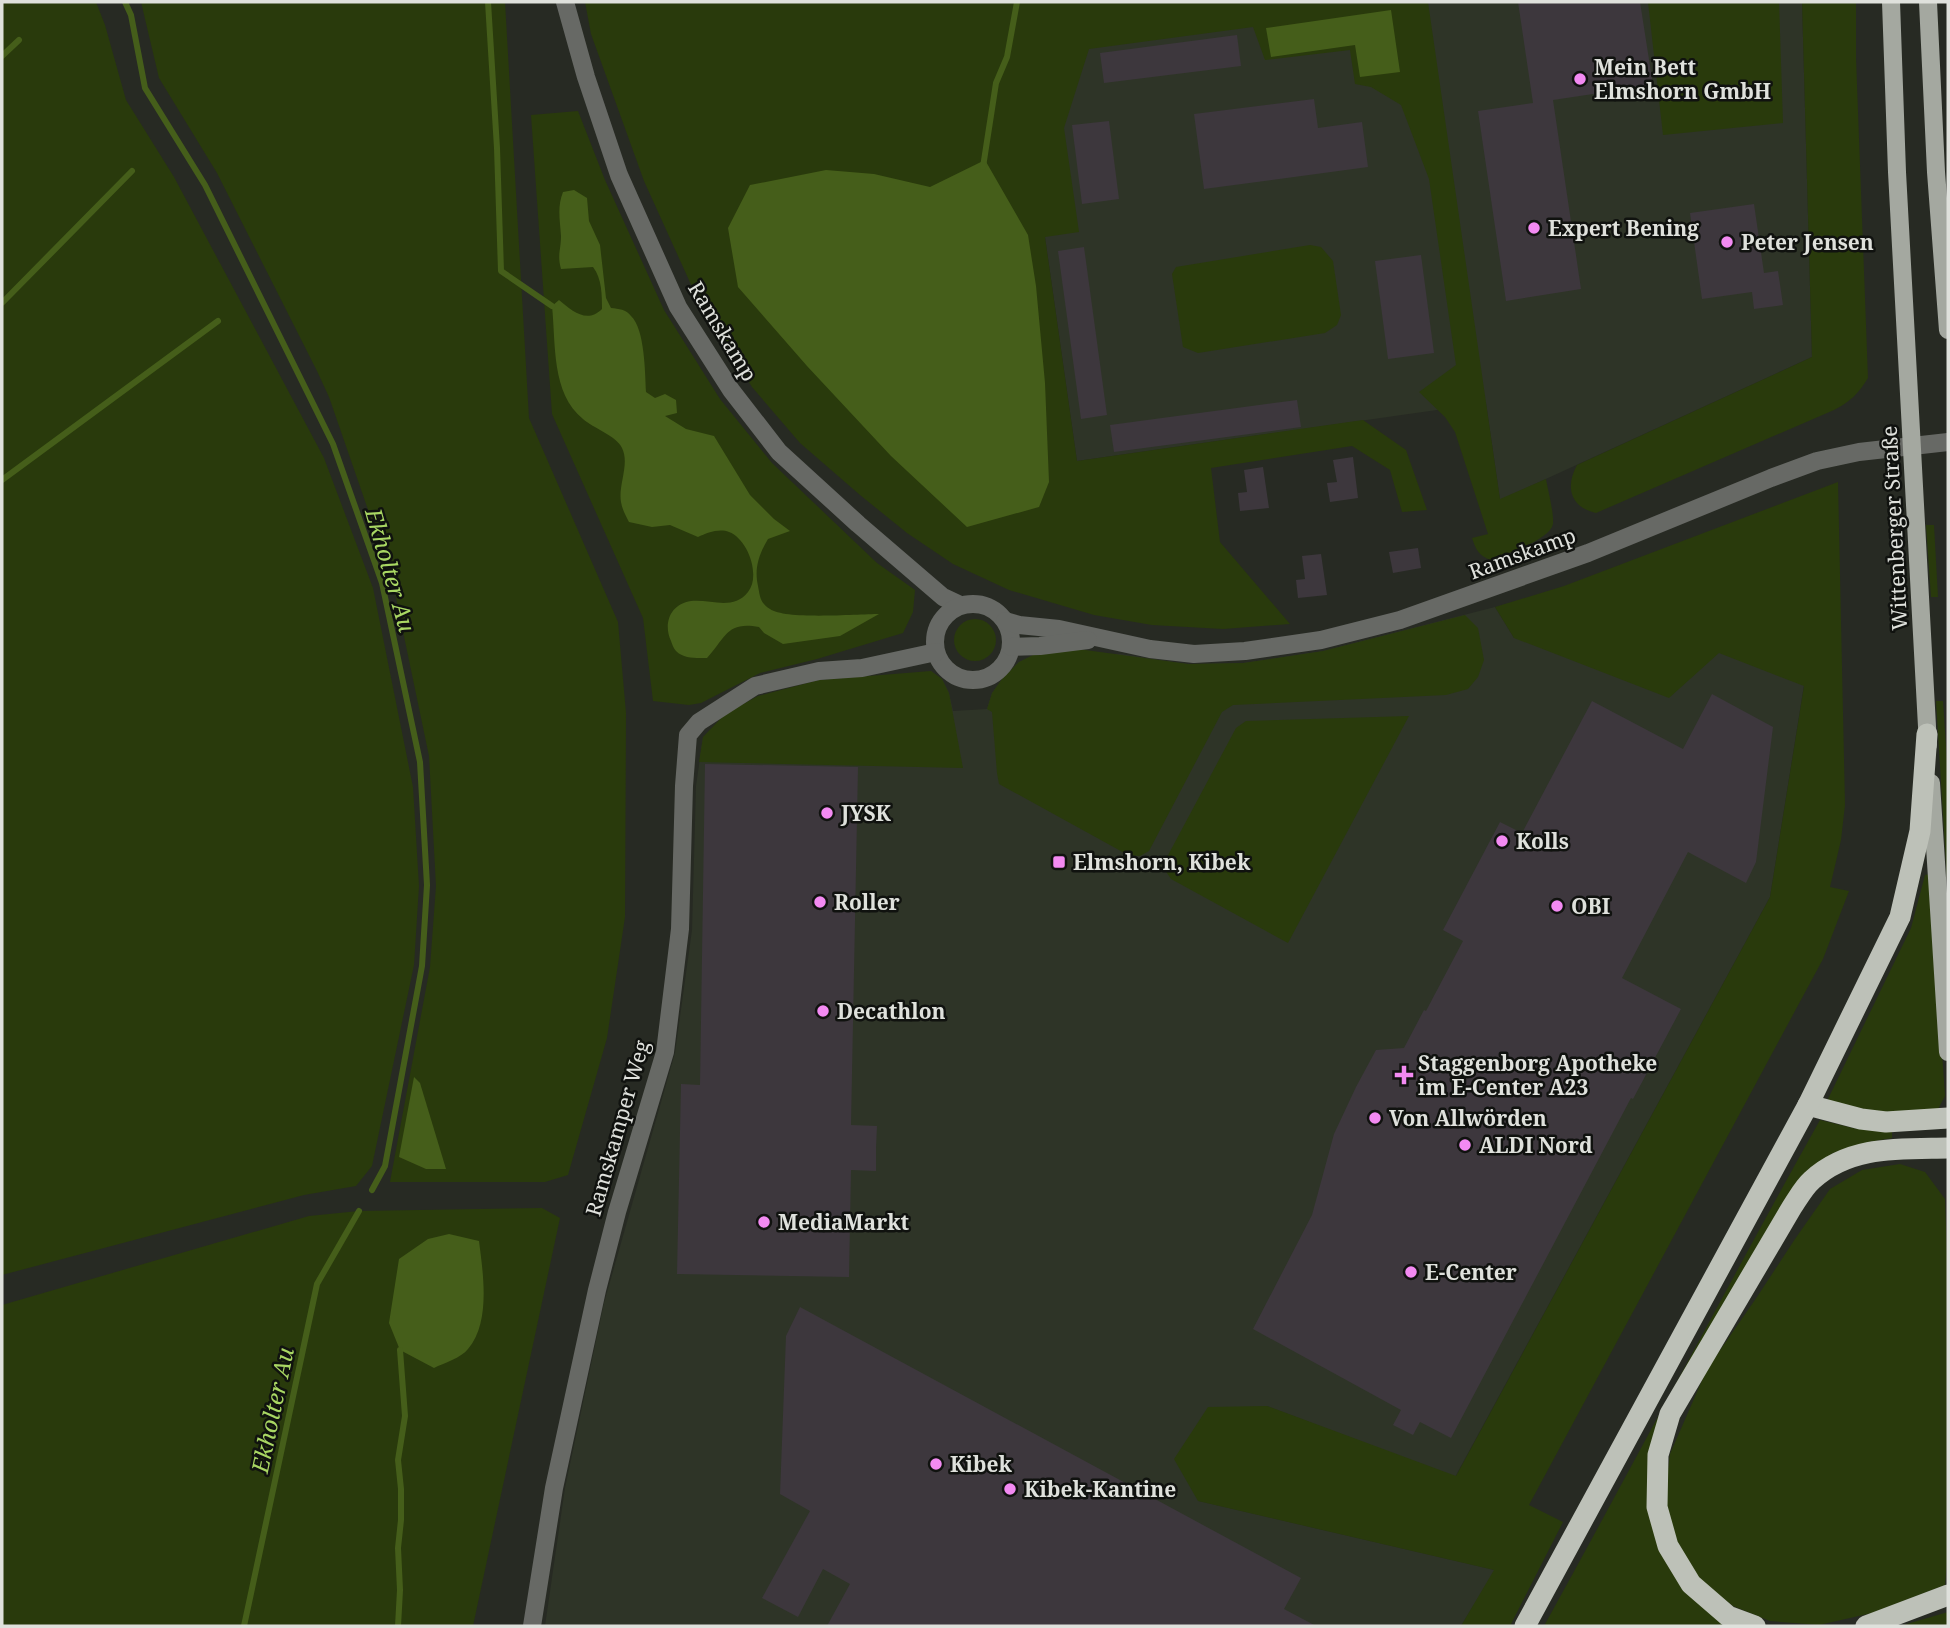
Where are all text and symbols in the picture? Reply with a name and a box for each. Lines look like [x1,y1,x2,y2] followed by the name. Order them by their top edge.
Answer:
[1594,53,1771,105] place label: Mein Bett Elmshorn GmbH
[1572,71,1588,87] marker: Mein Bett Elmshorn GmbH
[1548,214,1699,242] place label: Expert Bening
[1526,220,1542,236] marker: Expert Bening
[1741,228,1874,256] place label: Peter Jensen
[1719,234,1735,250] marker: Peter Jensen
[682,276,764,386] street label: Ramskamp
[1875,425,1913,631] street label: Wittenberger Straße
[358,503,424,636] water label: Ekholter Au
[1465,521,1579,585] street label: Ramskamp
[840,799,892,827] place label: JYSK
[819,805,835,821] marker: JYSK
[1516,827,1569,855] place label: Kolls
[1494,833,1510,849] marker: Kolls
[1073,848,1251,876] place label: Elmshorn, Kibek
[1051,854,1067,870] marker: Elmshorn, Kibek
[834,888,900,916] place label: Roller
[1571,892,1610,920] place label: OBI
[812,894,828,910] marker: Roller
[1549,898,1565,914] marker: OBI
[837,997,946,1025] place label: Decathlon
[815,1003,831,1019] marker: Decathlon
[579,1036,656,1219] street label: Ramskamper Weg
[1418,1049,1657,1101] place label: Staggenborg Apotheke im E-Center A23
[1396,1067,1412,1083] marker: Staggenborg Apotheke im E-Center A23
[1389,1104,1547,1132] place label: Von Allwörden
[1367,1110,1383,1126] marker: Von Allwörden
[1479,1131,1593,1159] place label: ALDI Nord
[1457,1137,1473,1153] marker: ALDI Nord
[778,1208,910,1236] place label: MediaMarkt
[756,1214,772,1230] marker: MediaMarkt
[1425,1258,1517,1286] place label: E-Center
[1403,1264,1419,1280] marker: E-Center
[243,1344,301,1477] water label: Ekholter Au
[950,1450,1012,1478] place label: Kibek
[928,1456,944,1472] marker: Kibek
[1024,1475,1176,1503] place label: Kibek-Kantine
[1002,1481,1018,1497] marker: Kibek-Kantine

